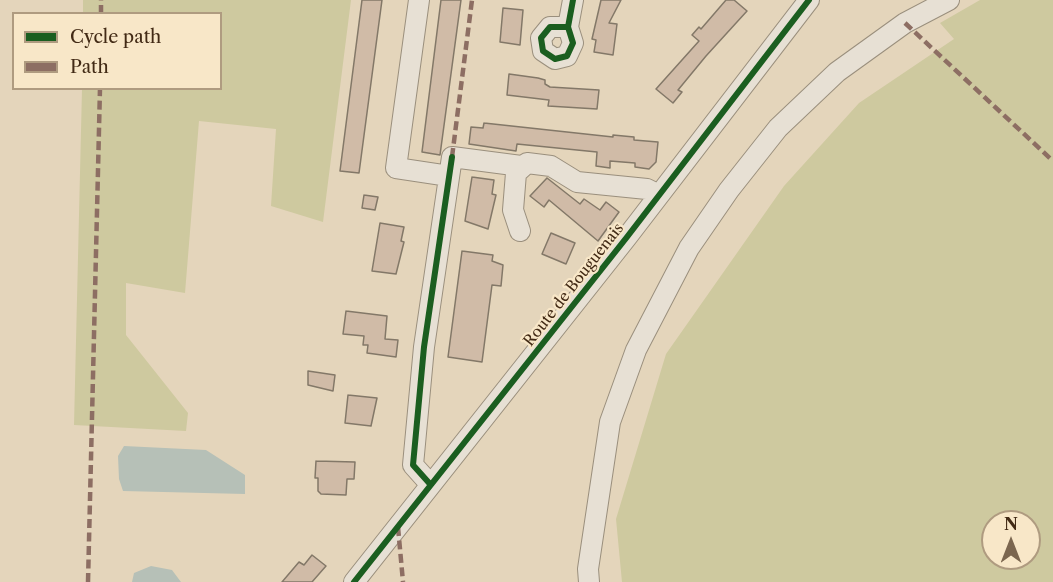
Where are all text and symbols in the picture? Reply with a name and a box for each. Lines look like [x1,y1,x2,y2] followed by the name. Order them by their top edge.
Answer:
[12,12,222,90] legend
[70,26,161,48] text: Cycle path
[70,56,109,78] text: Path
[520,220,628,350] street label: Route de Bouguenais
[981,510,1041,570] north arrow
[1004,514,1018,534] text: N

